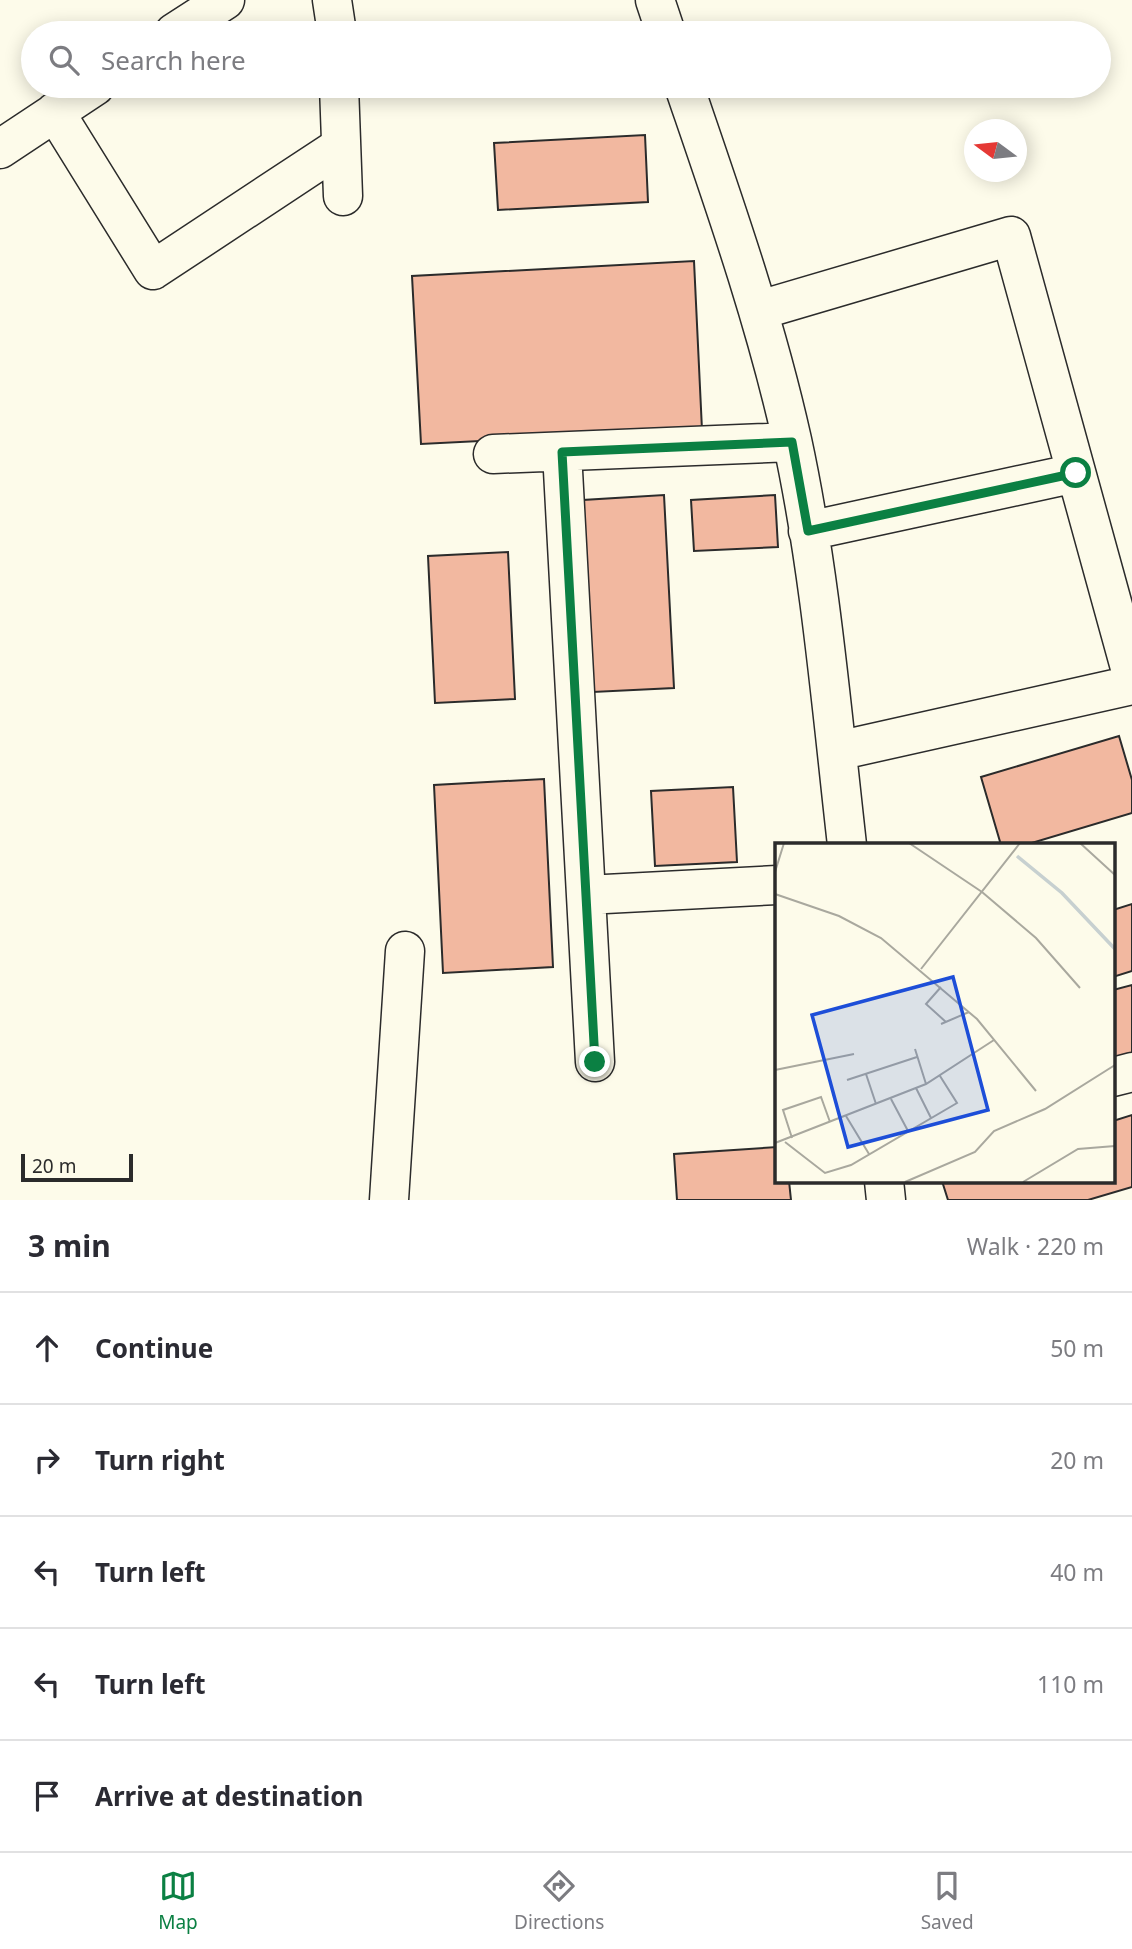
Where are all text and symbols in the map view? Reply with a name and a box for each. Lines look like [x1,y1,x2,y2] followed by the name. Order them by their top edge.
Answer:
[21,21,1111,98] search box
[45,41,83,79] icon: search
[101,42,246,78] text: Search here
[964,119,1027,182] north arrow
[1060,457,1091,488] route start
[775,843,1114,1182] inset map
[579,1046,610,1077] route end
[21,1151,133,1183] scale bar
[32,1153,76,1179] text: 20 m
[28,1225,111,1266] text: 3 min
[967,1230,1104,1262] text: Walk · 220 m
[28,1329,66,1367] icon: ahead
[95,1330,213,1366] text: Continue
[1050,1332,1104,1364] text: 50 m
[28,1441,66,1479] icon: right
[95,1442,225,1478] text: Turn right
[1050,1444,1104,1476] text: 20 m
[28,1553,66,1591] icon: left
[95,1554,206,1590] text: Turn left
[1050,1556,1104,1588] text: 40 m
[28,1665,66,1703] icon: left
[95,1666,206,1702] text: Turn left
[1037,1668,1104,1700] text: 110 m
[28,1777,66,1815] icon: arrive
[95,1778,364,1814] text: Arrive at destination
[158,1867,198,1935] tab: Map
[514,1867,604,1935] tab: Directions
[921,1867,974,1935] tab: Saved

